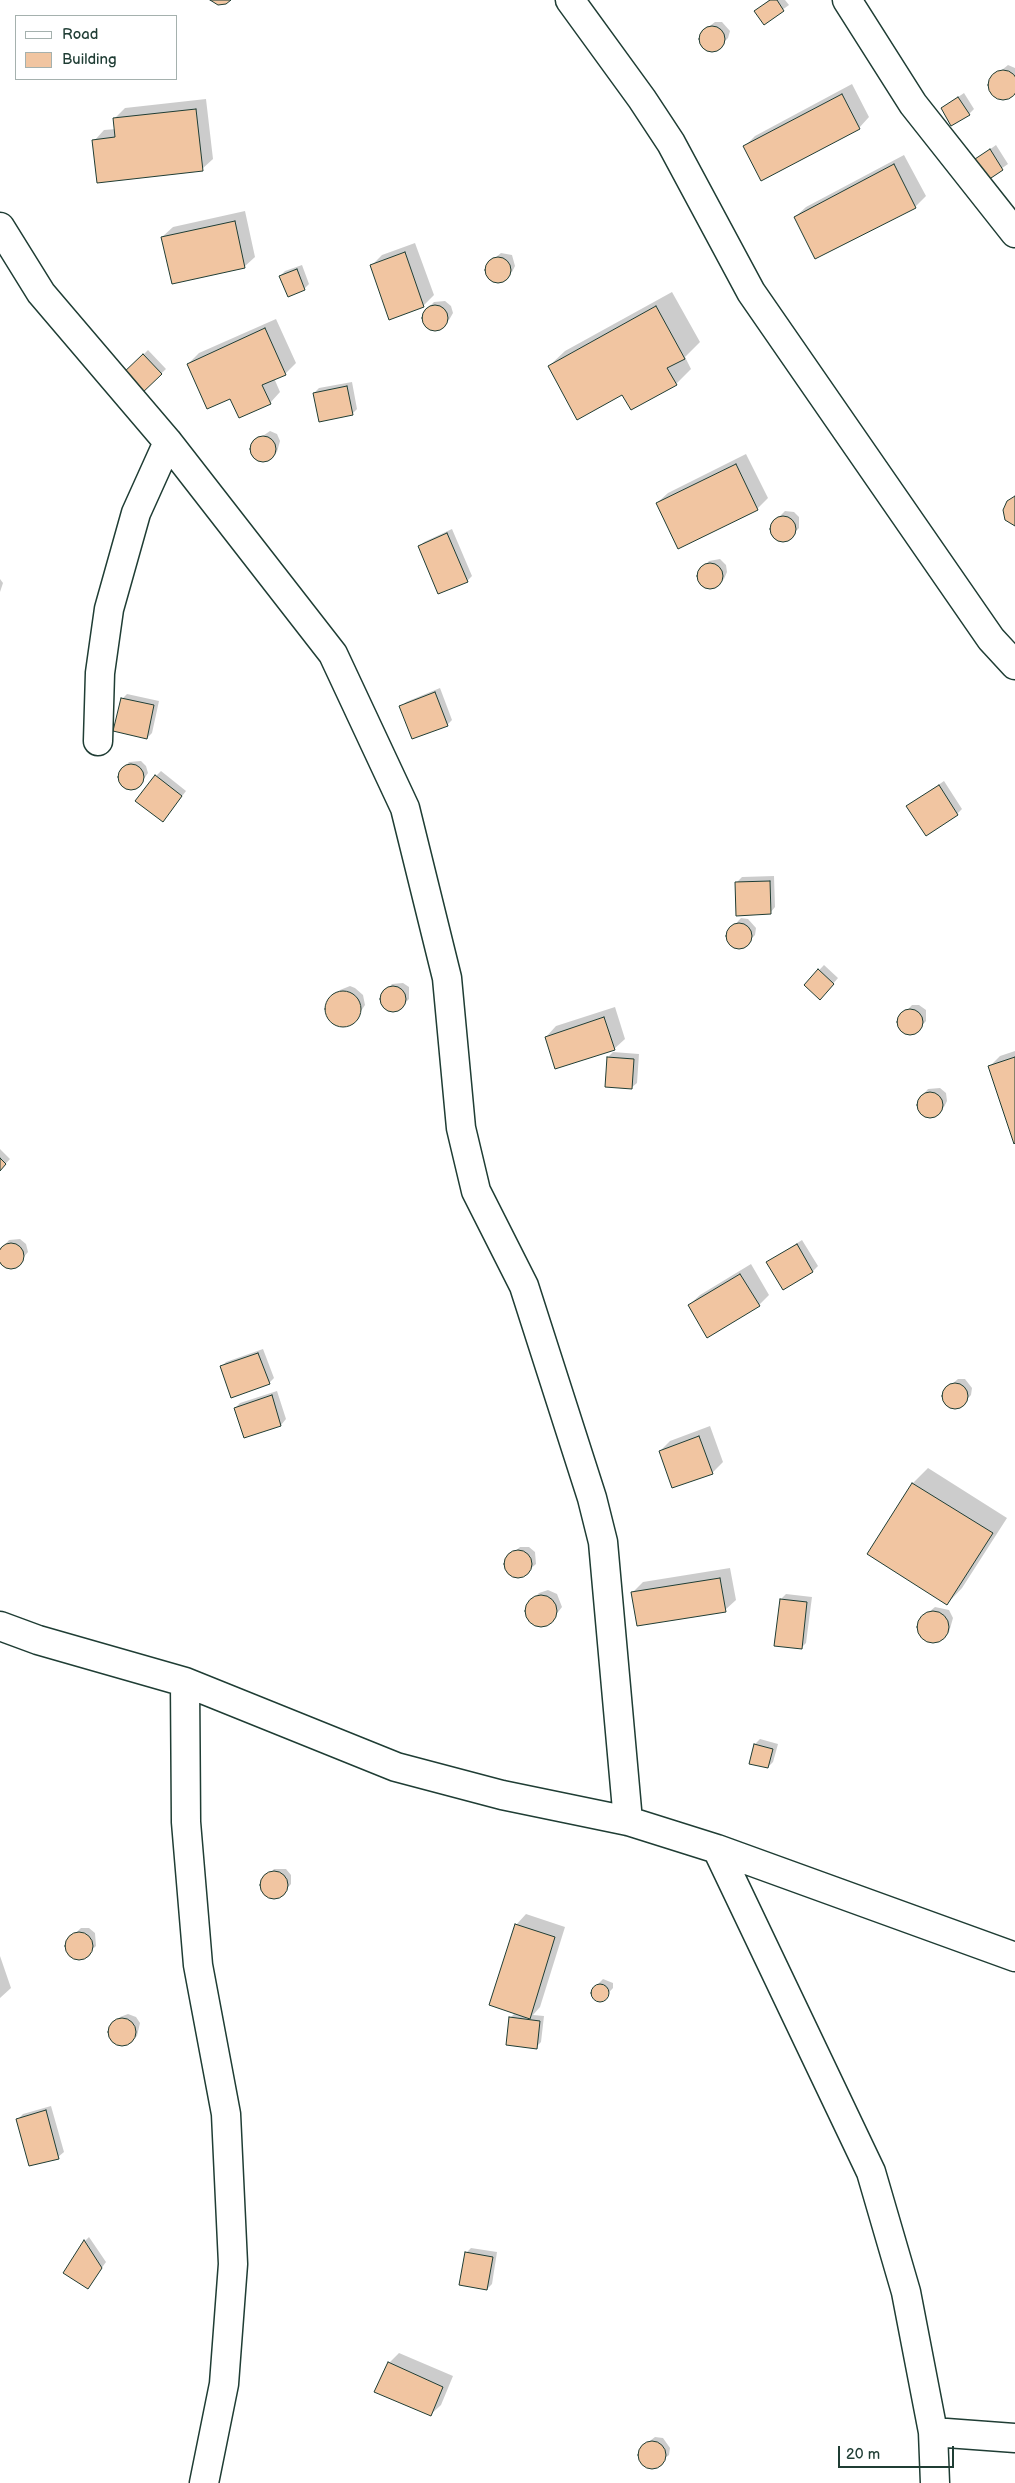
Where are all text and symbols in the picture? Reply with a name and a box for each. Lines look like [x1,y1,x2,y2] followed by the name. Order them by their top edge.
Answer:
[15,15,178,80] legend
[62,25,98,44] text: Road
[62,50,117,69] text: Building
[840,2436,956,2468] scale bar
[846,2445,880,2464] text: 20 m

